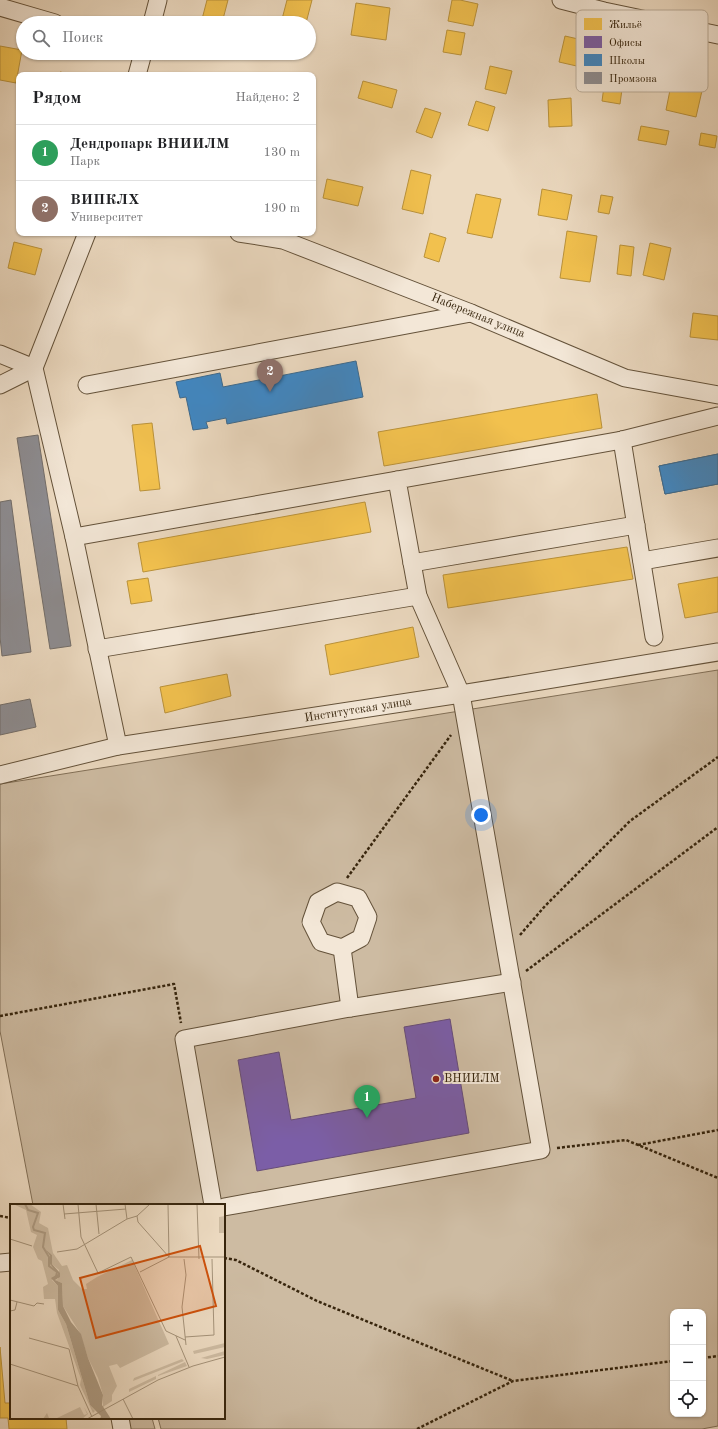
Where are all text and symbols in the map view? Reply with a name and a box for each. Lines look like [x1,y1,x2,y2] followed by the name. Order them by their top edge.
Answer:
[576,10,708,92] legend
[16,16,316,60] search box
[609,20,642,31] text: Жильё
[30,27,52,49] icon: search
[62,31,103,46] text: Поиск
[609,38,642,49] text: Офисы
[609,56,645,67] text: Школы
[609,74,657,85] text: Промзона
[32,90,81,107] text: Рядом
[236,91,300,104] text: Найдено: 2
[70,137,229,152] text: Дендропарк ВНИИЛМ
[41,146,49,159] text: 1
[263,146,300,159] text: 130 m
[70,155,100,168] text: Парк
[70,193,139,208] text: ВИПКЛХ
[41,202,49,215] text: 2
[263,202,300,215] text: 190 m
[70,211,143,224] text: Университет
[429,292,527,340] street label: Набережная улица
[257,359,283,392] pin: 2
[304,696,413,724] street label: Институтская улица
[471,805,491,825] your location
[444,1073,500,1085] place label: ВНИИЛМ
[431,1074,441,1084] marker: ВНИИЛМ
[354,1085,380,1118] pin: 1
[10,1204,225,1419] inset map
[670,1309,706,1417] map controls
[670,1309,706,1345] button: +
[670,1345,706,1381] button: −
[670,1381,706,1417] button: locate

